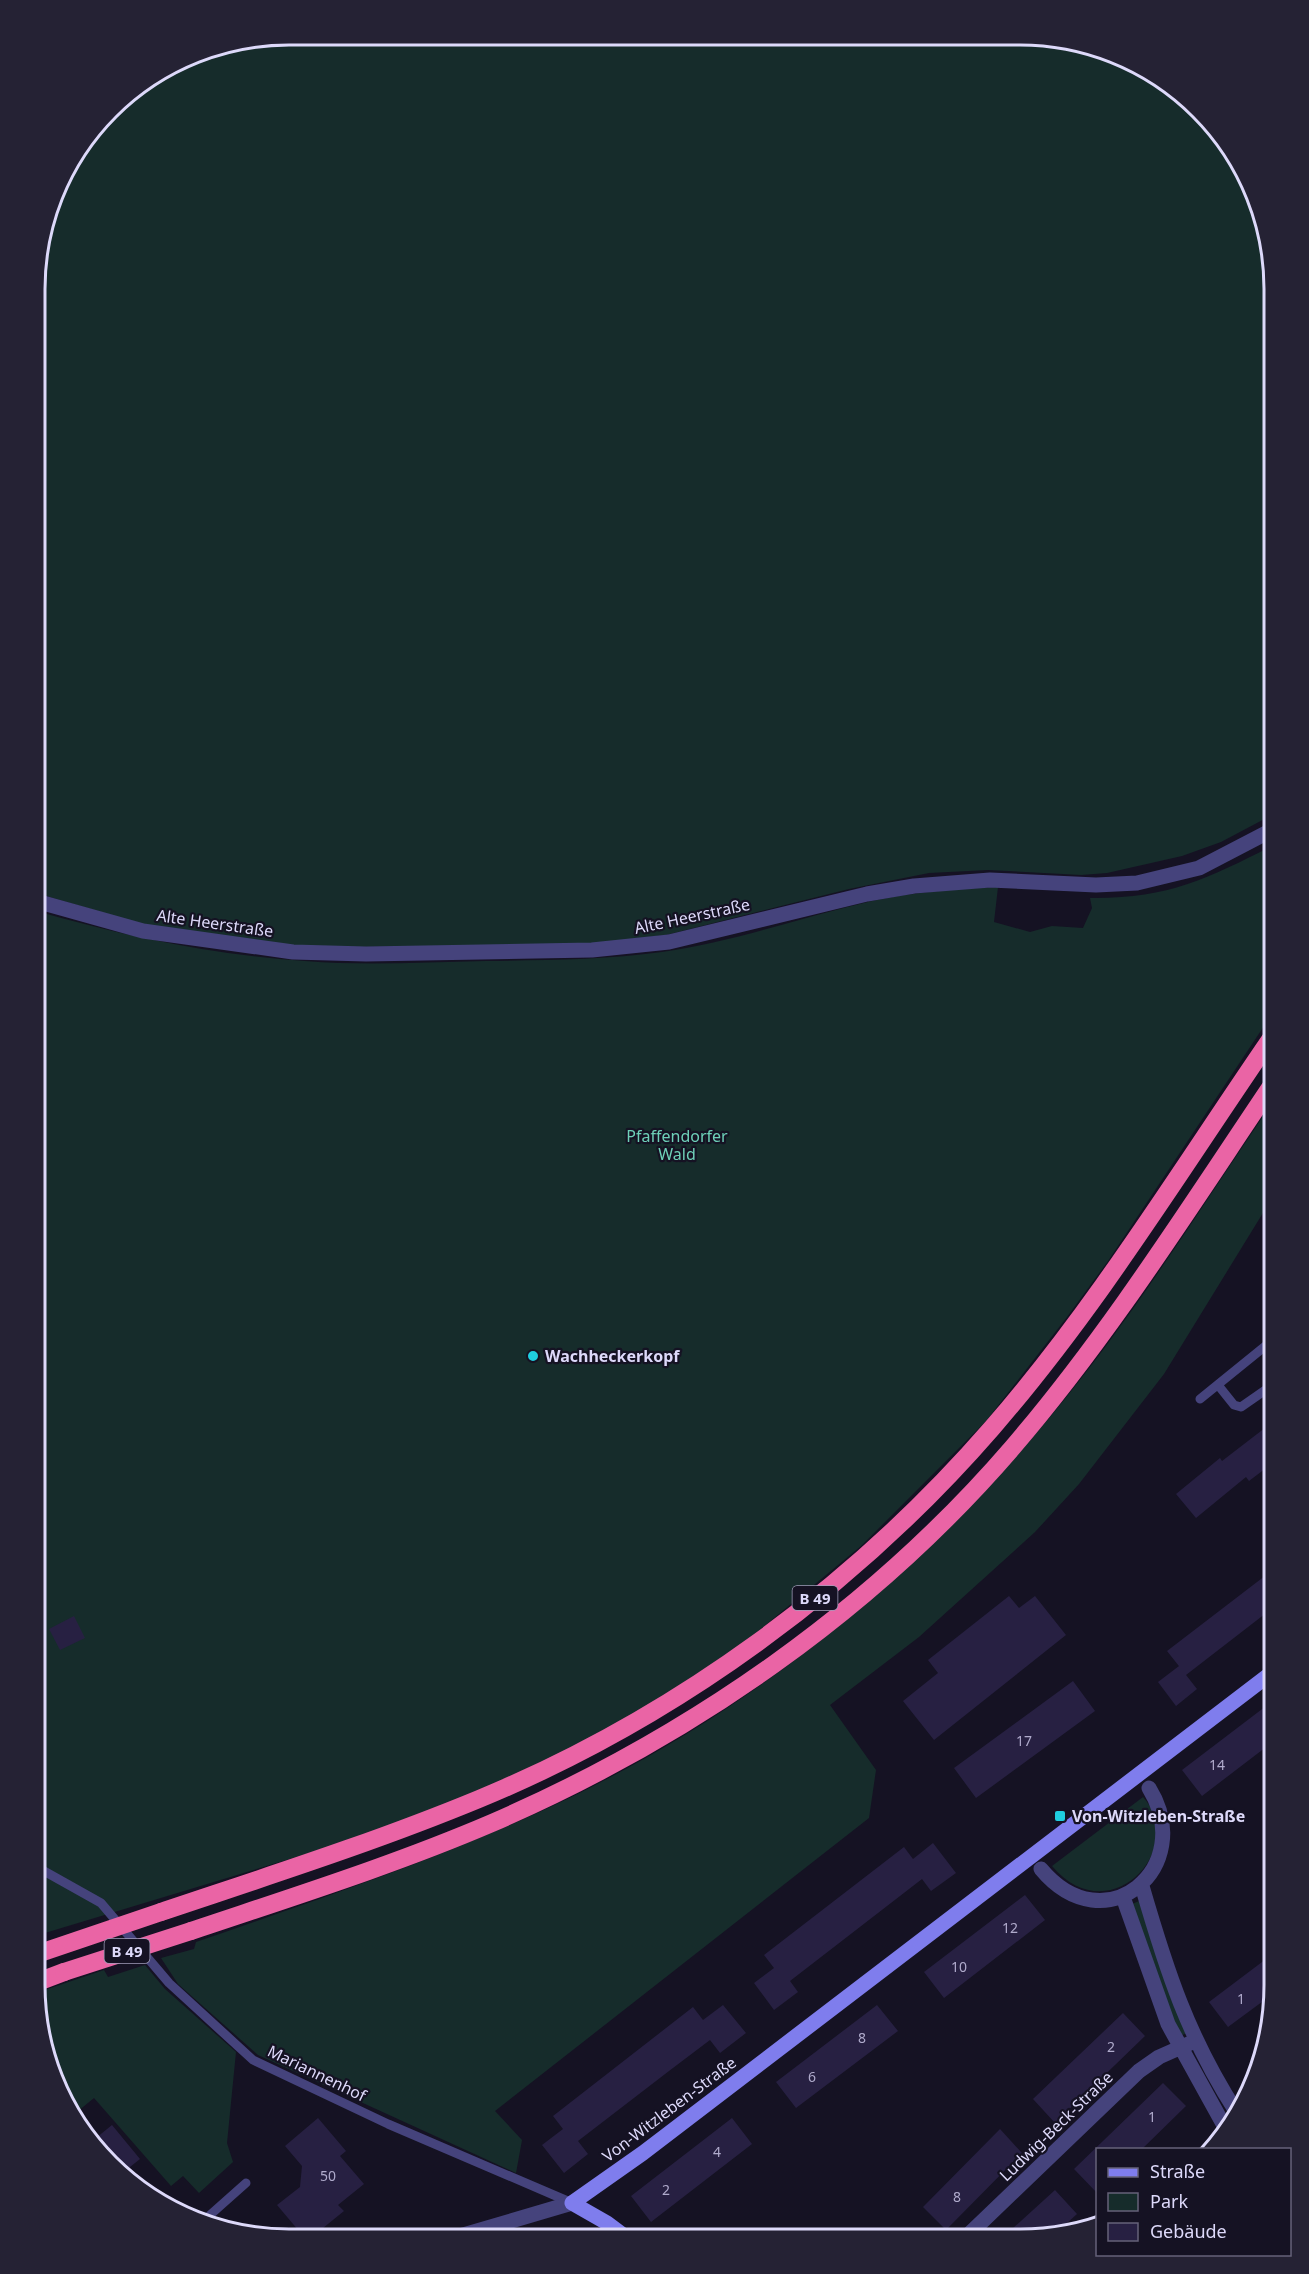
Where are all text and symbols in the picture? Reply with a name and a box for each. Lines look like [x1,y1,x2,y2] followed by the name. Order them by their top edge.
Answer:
[632,893,752,939] street label: Alte Heerstraße
[155,904,275,942] street label: Alte Heerstraße
[626,1125,728,1165] park label: Pfaffendorfer Wald
[545,1345,680,1367] place label: Wachheckerkopf
[526,1349,540,1363] marker: Wachheckerkopf
[792,1586,838,1610] road number: B 49
[1016,1731,1032,1750] house number: 17
[1209,1755,1225,1774] house number: 14
[1072,1805,1245,1827] place label: Von-Witzleben-Straße
[1053,1809,1067,1823] marker: Von-Witzleben-Straße
[1002,1918,1018,1937] house number: 12
[104,1939,150,1963] road number: B 49
[951,1957,967,1976] house number: 10
[1237,1989,1245,2008] house number: 1
[858,2028,866,2047] house number: 8
[1107,2037,1115,2056] house number: 2
[264,2040,371,2107] street label: Mariannenhof
[598,2051,740,2167] street label: Von-Witzleben-Straße
[995,2066,1117,2186] street label: Ludwig-Beck-Straße
[808,2067,816,2086] house number: 6
[1148,2107,1156,2126] house number: 1
[713,2142,721,2161] house number: 4
[1096,2148,1291,2256] legend
[1150,2159,1205,2183] text: Straße
[320,2166,336,2185] house number: 50
[662,2180,670,2199] house number: 2
[953,2187,961,2206] house number: 8
[1150,2189,1188,2213] text: Park
[1150,2219,1227,2243] text: Gebäude

